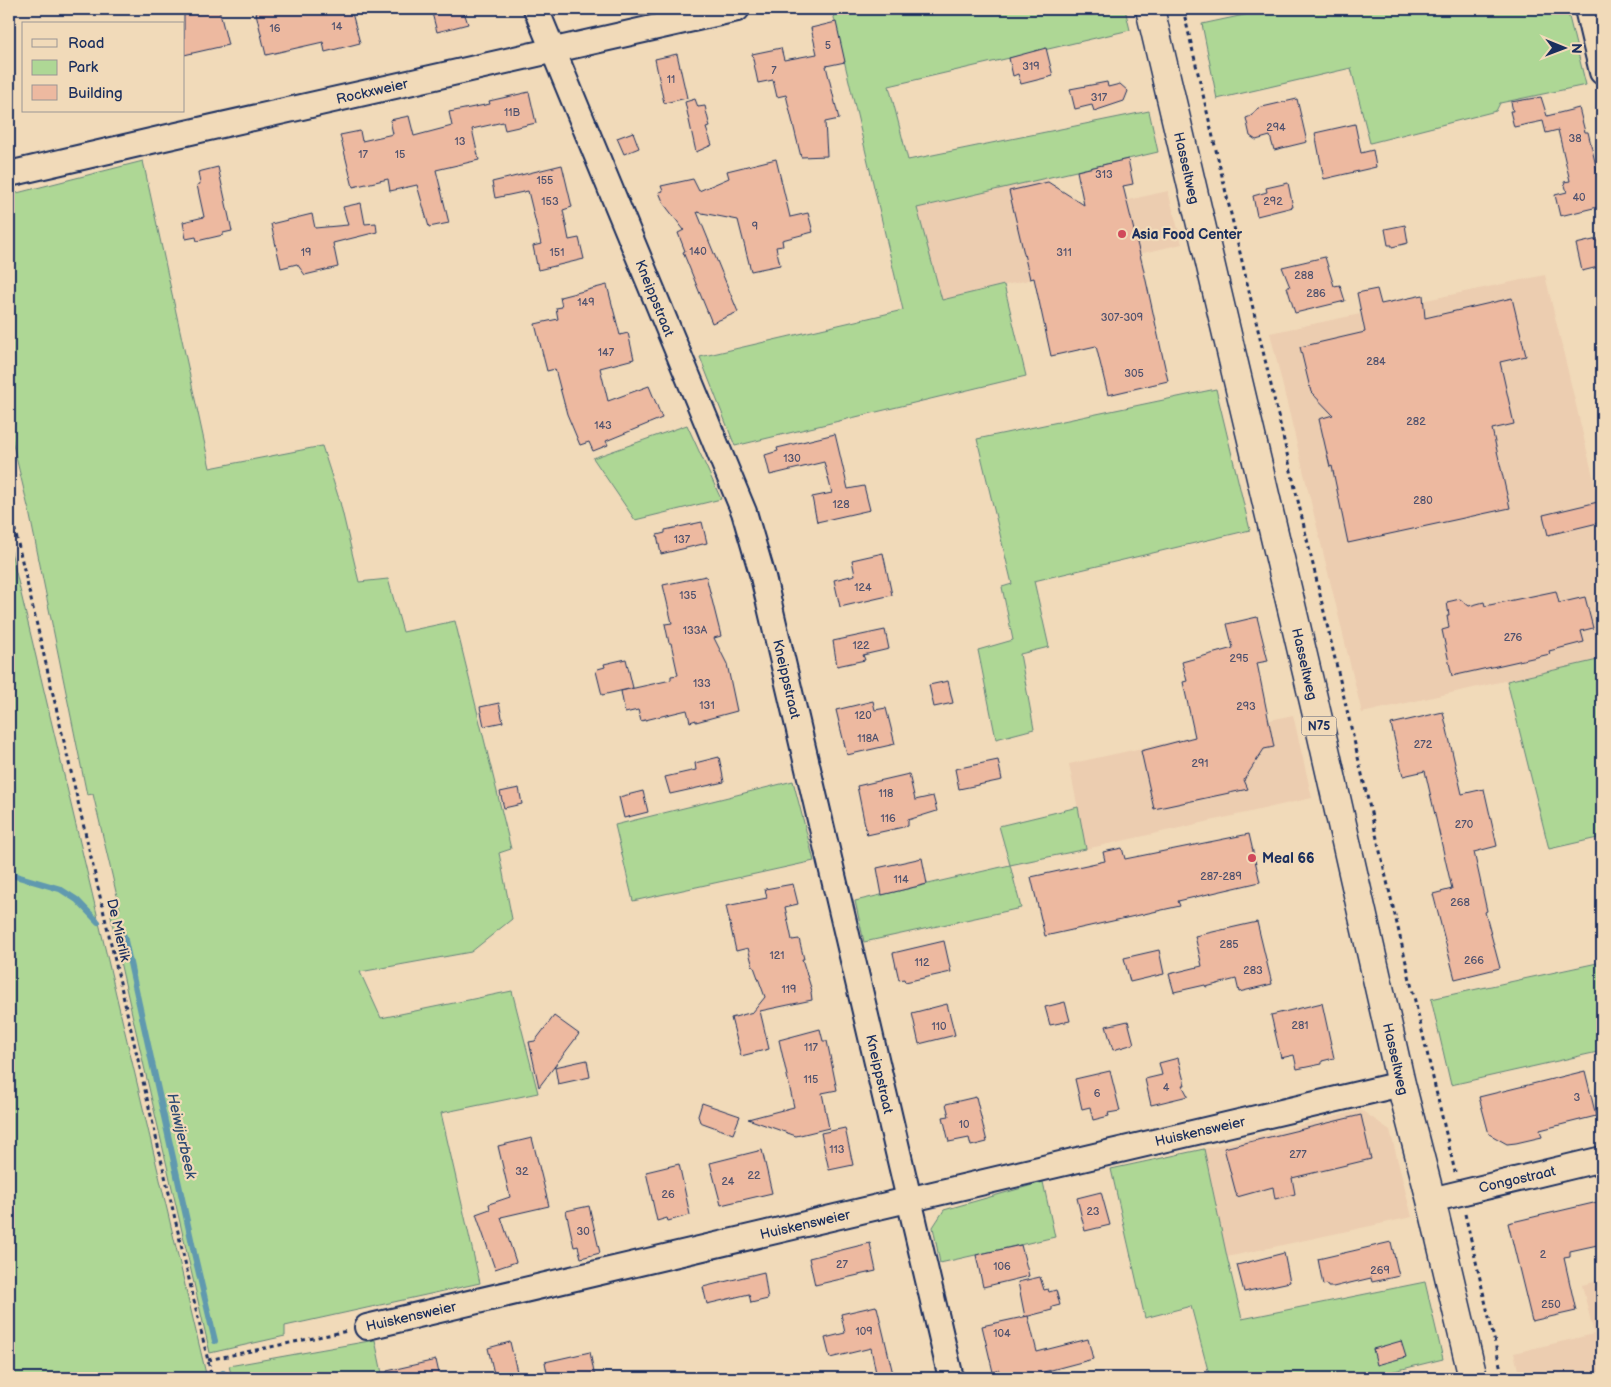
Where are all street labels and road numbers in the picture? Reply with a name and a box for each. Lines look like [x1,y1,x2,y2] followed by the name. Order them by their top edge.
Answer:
[335,75,411,108] street label: Rockxweier
[1170,130,1203,206] street label: Hasseltweg
[632,257,678,340] street label: Kneippstraat
[1288,626,1321,702] street label: Hasseltweg
[769,638,804,721] street label: Kneippstraat
[1302,716,1336,736] road number: N75
[103,897,134,963] street label: De Mierlik
[1379,1021,1412,1097] street label: Hasseltweg
[862,1033,897,1116] street label: Kneippstraat
[1153,1113,1248,1150] street label: Huiskensweier
[1477,1162,1558,1197] street label: Congostraat
[758,1206,853,1243] street label: Huiskensweier
[364,1298,459,1335] street label: Huiskensweier

